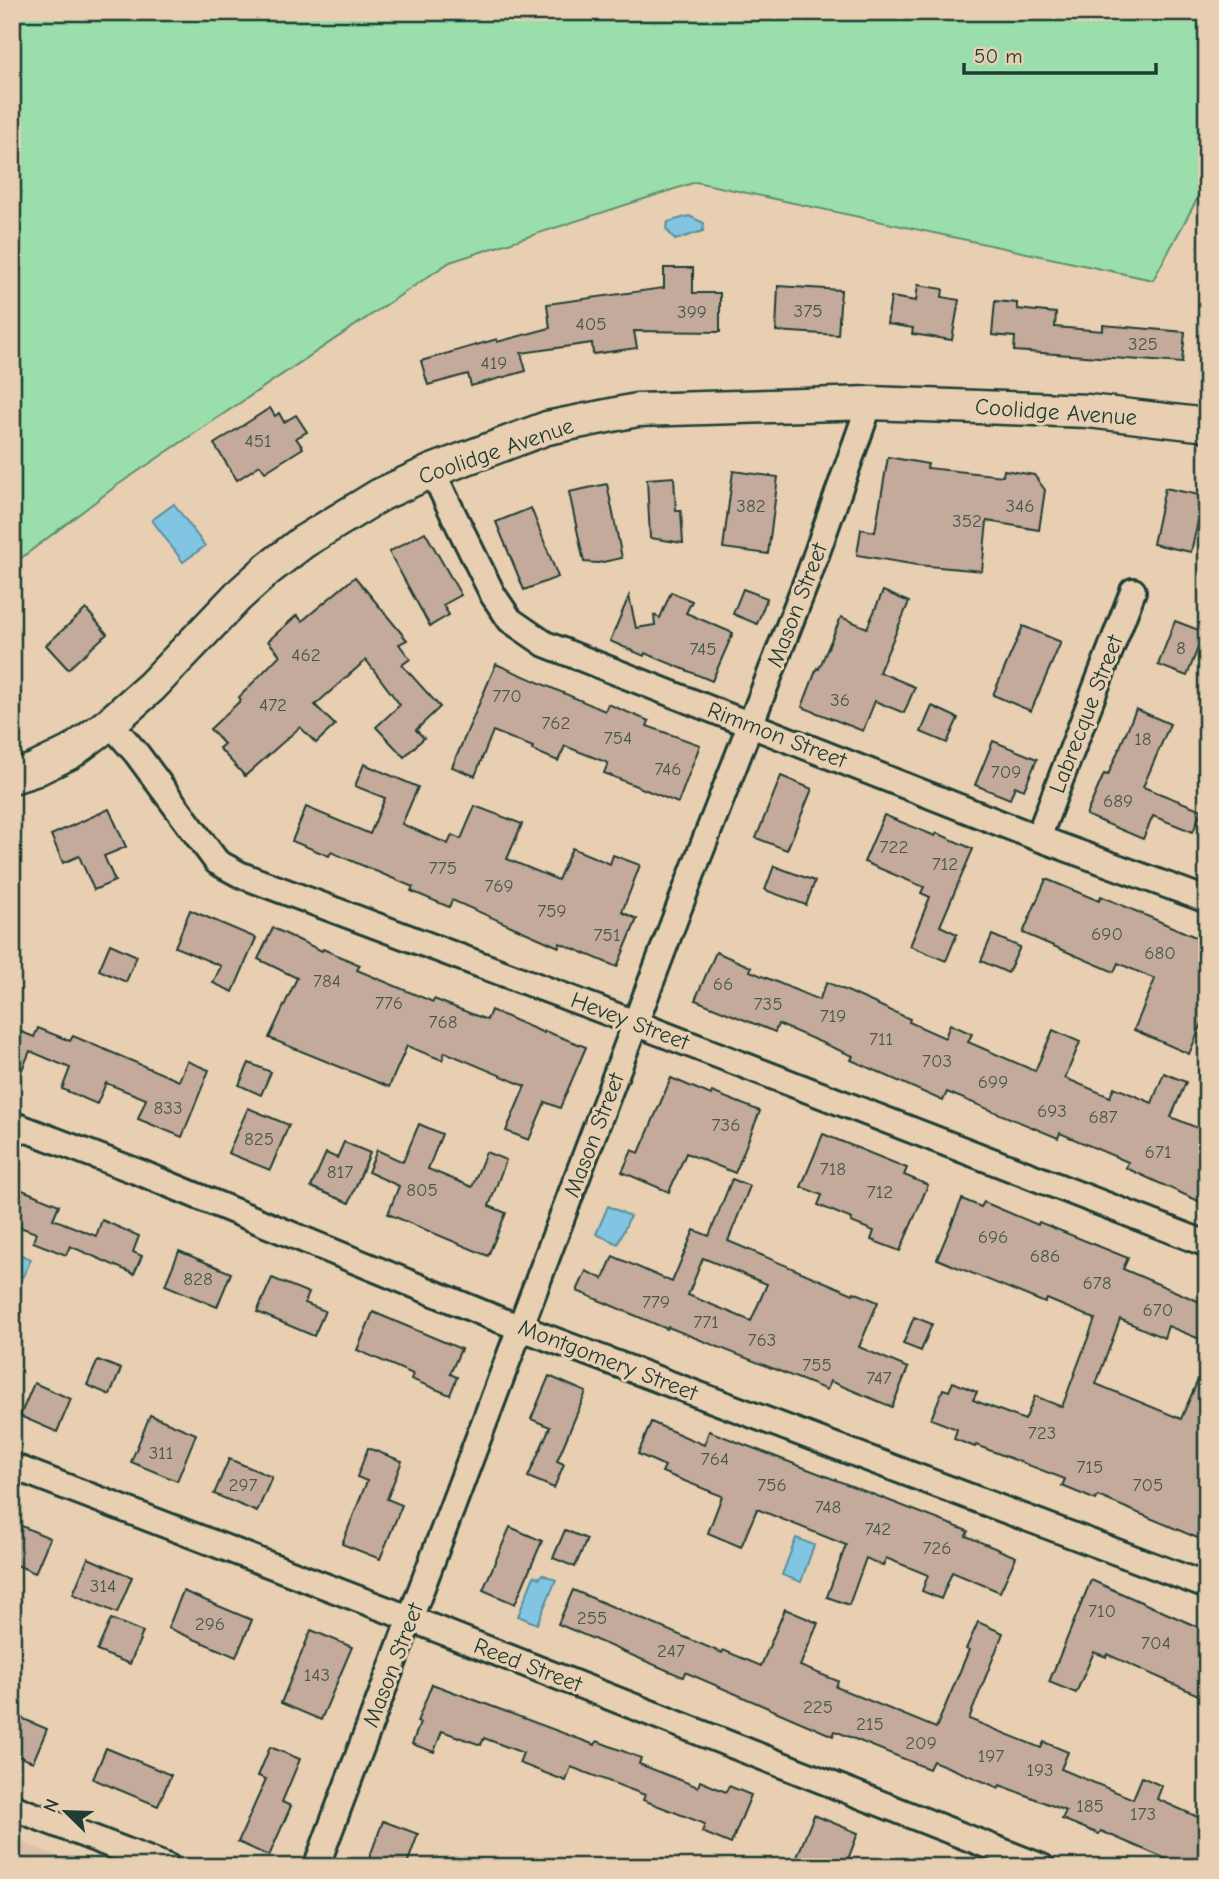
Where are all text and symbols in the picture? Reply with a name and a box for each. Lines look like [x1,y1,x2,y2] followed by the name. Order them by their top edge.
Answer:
[964,32,1156,76] scale bar
[974,44,1023,68] text: 50 m
[794,300,822,322] house number: 375
[677,301,707,323] house number: 399
[575,313,607,335] house number: 405
[1128,333,1158,355] house number: 325
[481,352,507,374] house number: 419
[974,393,1138,431] street label: Coolidge Avenue
[415,412,577,490] street label: Coolidge Avenue
[244,430,272,452] house number: 451
[736,495,766,517] house number: 382
[1005,495,1035,517] house number: 346
[952,510,982,532] house number: 352
[761,538,834,671] street label: Mason Street
[1043,630,1129,797] street label: Labrecque Street
[1176,637,1186,659] house number: 8
[690,638,716,660] house number: 745
[291,644,321,666] house number: 462
[492,685,522,707] house number: 770
[830,689,850,711] house number: 36
[259,694,287,716] house number: 472
[703,696,852,774] street label: Rimmon Street
[541,712,571,734] house number: 762
[604,727,632,749] house number: 754
[1134,728,1152,750] house number: 18
[655,758,681,780] house number: 746
[991,761,1021,783] house number: 709
[1103,790,1133,812] house number: 689
[880,836,908,858] house number: 722
[932,853,958,875] house number: 712
[429,857,457,879] house number: 775
[484,875,514,897] house number: 769
[537,900,567,922] house number: 759
[1091,923,1123,945] house number: 690
[594,924,620,946] house number: 751
[1144,942,1176,964] house number: 680
[313,970,341,992] house number: 784
[713,973,733,995] house number: 66
[567,986,694,1056] street label: Hevey Street
[375,992,403,1014] house number: 776
[754,993,782,1015] house number: 735
[820,1005,846,1027] house number: 719
[429,1011,457,1033] house number: 768
[869,1028,893,1050] house number: 711
[922,1050,952,1072] house number: 703
[558,1068,631,1201] street label: Mason Street
[978,1071,1008,1093] house number: 699
[153,1097,183,1119] house number: 833
[1037,1100,1067,1122] house number: 693
[1088,1106,1118,1128] house number: 687
[712,1114,740,1136] house number: 736
[244,1128,274,1150] house number: 825
[1145,1141,1171,1163] house number: 671
[820,1158,846,1180] house number: 718
[327,1161,353,1183] house number: 817
[406,1179,438,1201] house number: 805
[867,1181,893,1203] house number: 712
[978,1226,1008,1248] house number: 696
[1030,1245,1060,1267] house number: 686
[183,1268,213,1290] house number: 828
[1083,1272,1111,1294] house number: 678
[642,1291,670,1313] house number: 779
[1143,1299,1173,1321] house number: 670
[693,1311,719,1333] house number: 771
[515,1313,703,1407] street label: Montgomery Street
[748,1329,776,1351] house number: 763
[802,1354,832,1376] house number: 755
[866,1367,892,1389] house number: 747
[1028,1422,1056,1444] house number: 723
[149,1442,173,1464] house number: 311
[701,1448,729,1470] house number: 764
[1077,1456,1103,1478] house number: 715
[228,1474,258,1496] house number: 297
[757,1474,787,1496] house number: 756
[1133,1474,1163,1496] house number: 705
[815,1496,841,1518] house number: 748
[865,1518,891,1540] house number: 742
[922,1537,952,1559] house number: 726
[90,1575,116,1597] house number: 314
[357,1598,430,1731] street label: Mason Street
[1088,1600,1116,1622] house number: 710
[577,1607,607,1629] house number: 255
[195,1613,225,1635] house number: 296
[470,1632,587,1699] street label: Reed Street
[1141,1632,1171,1654] house number: 704
[657,1640,685,1662] house number: 247
[304,1664,330,1686] house number: 143
[803,1696,833,1718] house number: 225
[856,1713,884,1735] house number: 215
[905,1732,937,1754] house number: 209
[978,1745,1004,1767] house number: 197
[1026,1759,1054,1781] house number: 193
[32,1778,102,1848] north arrow
[1076,1795,1104,1817] house number: 185
[39,1796,64,1816] text: N
[1130,1803,1156,1825] house number: 173

